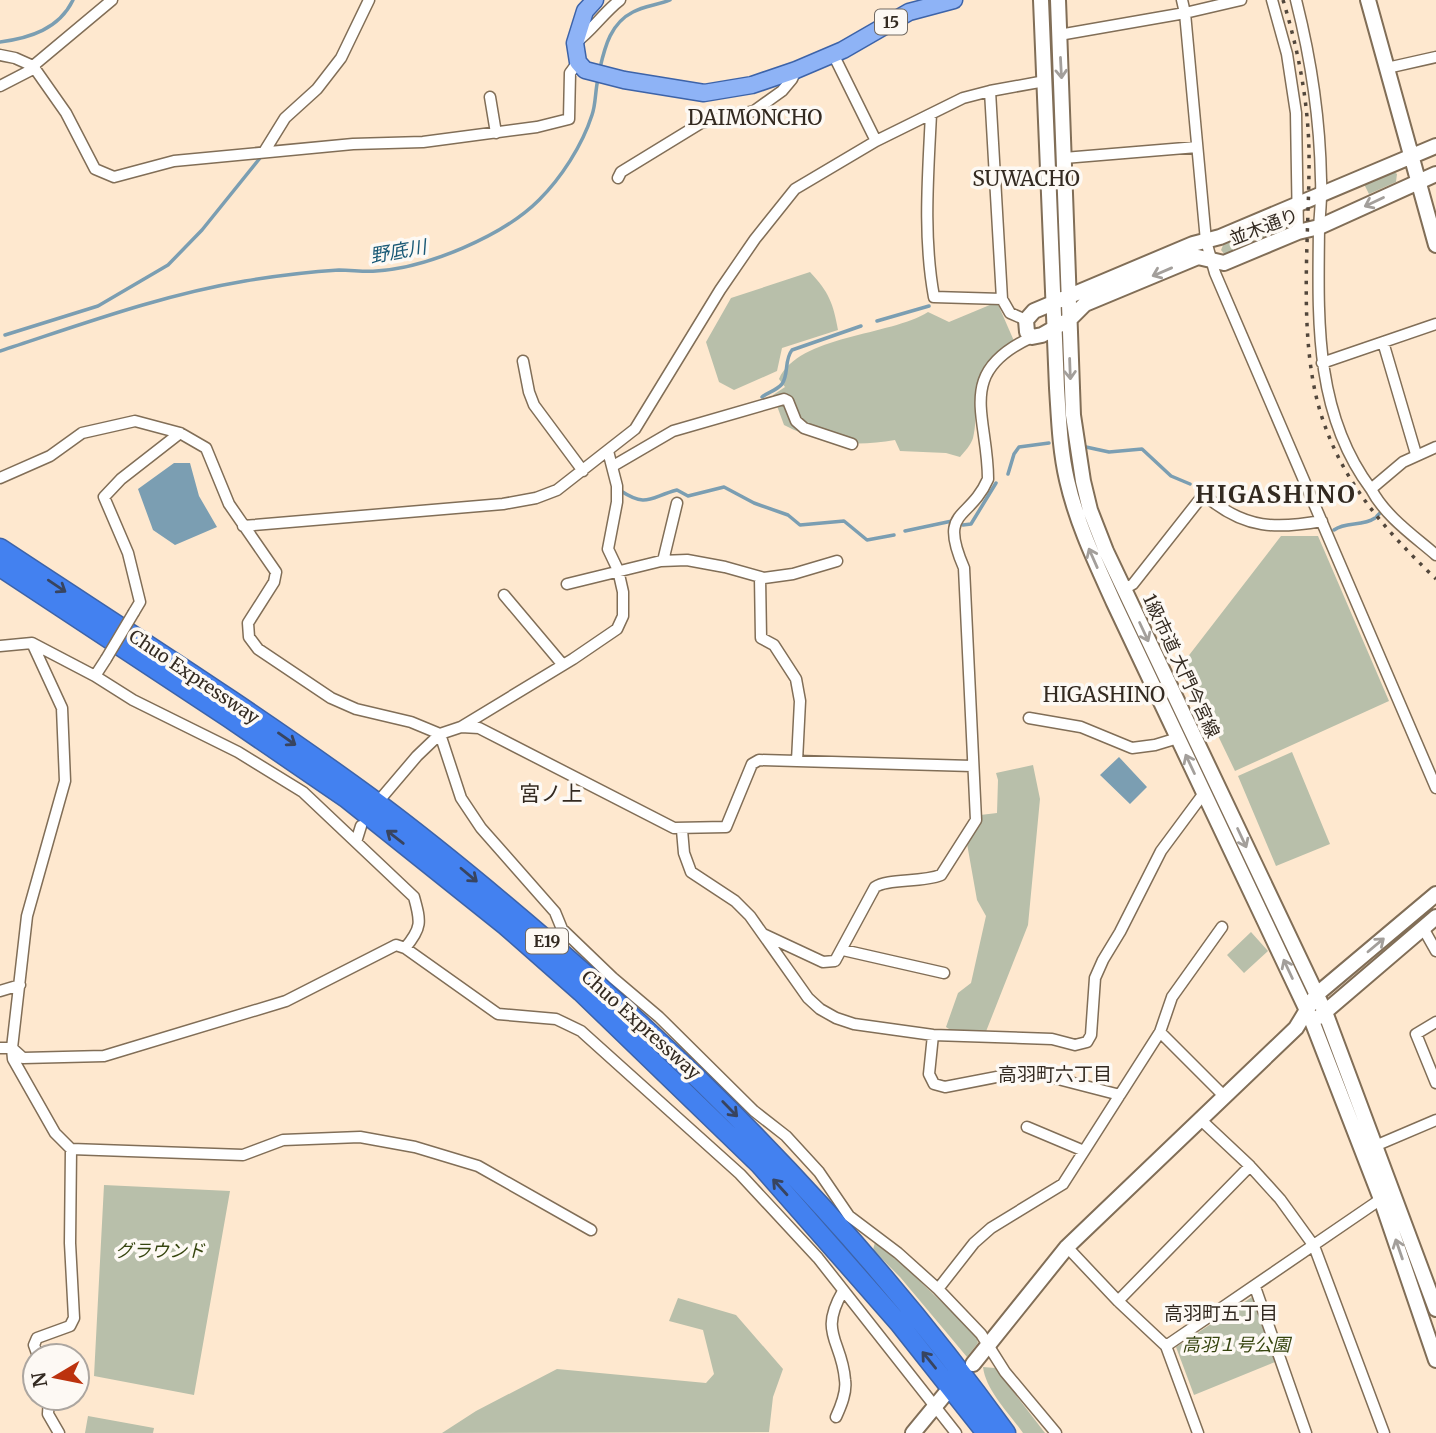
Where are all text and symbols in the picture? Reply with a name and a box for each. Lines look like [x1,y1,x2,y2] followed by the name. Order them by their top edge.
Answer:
[875,10,907,34] road number: 15
[1054,56,1067,79] one-way arrow
[688,104,822,131] district label: DAIMONCHO
[972,165,1080,192] district label: SUWACHO
[1364,196,1385,209] one-way arrow
[1226,203,1302,250] street label: 並木通り
[368,234,430,268] water label: 野底川
[1152,266,1174,279] one-way arrow
[1064,357,1077,380] one-way arrow
[1195,479,1357,510] district label: HIGASHINO
[1086,548,1099,569] one-way arrow
[47,579,66,593] one-way arrow
[1138,590,1225,742] street label: 1級市道 大門今宮線
[1138,621,1151,642] one-way arrow
[125,624,264,729] street label: Chuo Expressway
[1043,681,1165,708] district label: HIGASHINO
[277,732,296,746] one-way arrow
[1183,754,1196,775] one-way arrow
[520,780,583,807] district label: 宮ノ上
[1235,827,1249,848] one-way arrow
[386,830,405,845] one-way arrow
[460,867,478,883] one-way arrow
[526,928,568,953] road number: E19
[1367,937,1385,953] one-way arrow
[1281,959,1294,980] one-way arrow
[577,965,706,1084] street label: Chuo Expressway
[998,1062,1112,1086] district label: 高羽町六丁目
[721,1100,738,1117] one-way arrow
[772,1179,789,1196] one-way arrow
[1392,1238,1405,1260] one-way arrow
[115,1239,206,1262] park label: グラウンド
[1164,1301,1278,1325] district label: 高羽町五丁目
[1182,1333,1293,1356] park label: 高羽１号公園
[21,1342,91,1412] north arrow
[921,1351,936,1369] one-way arrow
[26,1370,52,1389] text: N

